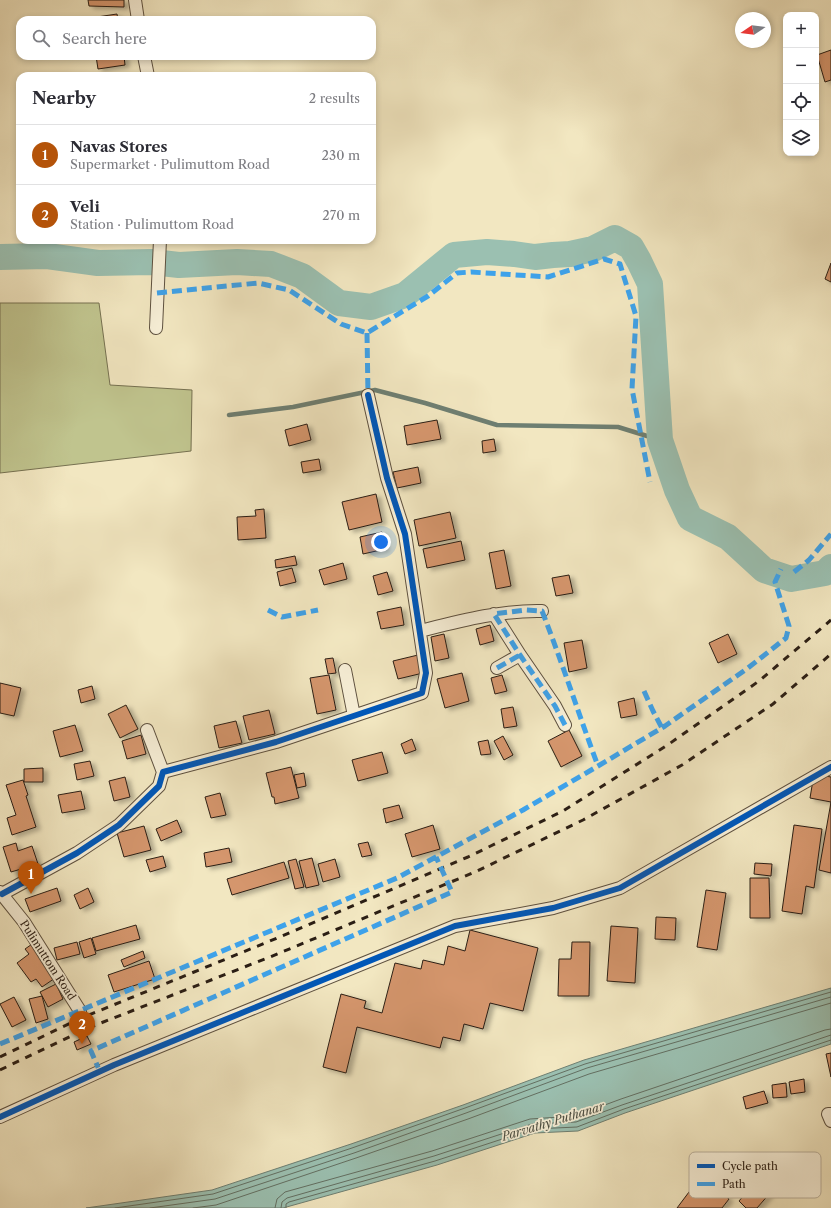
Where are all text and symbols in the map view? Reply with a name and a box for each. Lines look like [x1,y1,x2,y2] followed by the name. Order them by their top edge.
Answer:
[735,12,771,48] north arrow
[783,12,819,156] map controls
[783,12,819,48] button: +
[16,16,376,60] search box
[30,27,52,49] icon: search
[62,29,147,48] text: Search here
[783,48,819,84] button: −
[783,84,819,120] button: locate
[32,88,96,108] text: Nearby
[309,90,360,106] text: 2 results
[783,120,819,156] button: layers
[70,137,168,156] text: Navas Stores
[42,147,48,163] text: 1
[322,147,360,163] text: 230 m
[70,156,270,172] text: Supermarket · Pulimuttom Road
[70,197,100,216] text: Veli
[41,207,49,223] text: 2
[322,207,360,223] text: 270 m
[70,216,234,232] text: Station · Pulimuttom Road
[371,532,391,552] your location
[18,861,44,894] pin: 1
[17,917,79,1003] street label: Pulimuttom Road
[69,1011,95,1044] pin: 2
[499,1098,607,1144] water label: Parvathy Puthanar
[689,1152,821,1198] legend
[722,1159,778,1173] text: Cycle path
[722,1177,746,1191] text: Path

